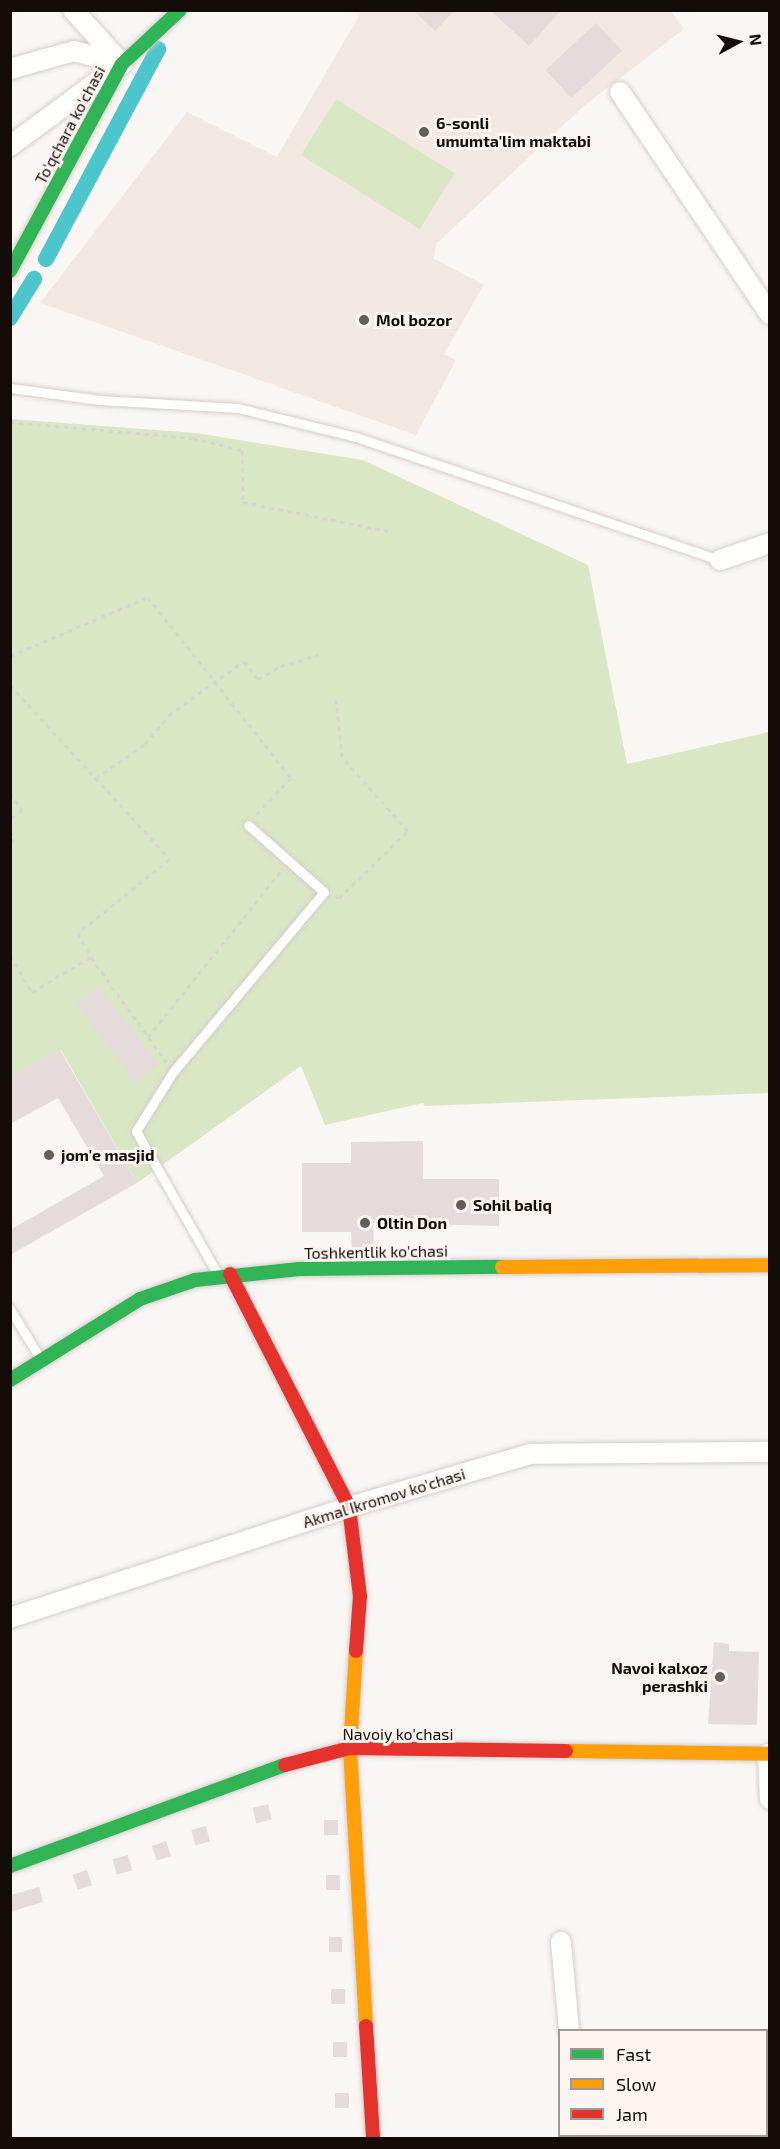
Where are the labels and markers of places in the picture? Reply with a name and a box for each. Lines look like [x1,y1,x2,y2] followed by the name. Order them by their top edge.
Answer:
[436,113,591,151] place label: 6-sonli umumta'lim maktabi
[417,125,431,139] marker: 6-sonli umumta'lim maktabi
[376,310,452,330] place label: Mol bozor
[357,313,371,327] marker: Mol bozor
[61,1145,155,1165] place label: jom'e masjid
[42,1148,56,1162] marker: jom'e masjid
[473,1195,552,1215] place label: Sohil baliq
[454,1198,468,1212] marker: Sohil baliq
[377,1213,447,1233] place label: Oltin Don
[358,1216,372,1230] marker: Oltin Don
[611,1658,708,1696] place label: Navoi kalxoz perashki
[713,1670,727,1684] marker: Navoi kalxoz perashki

